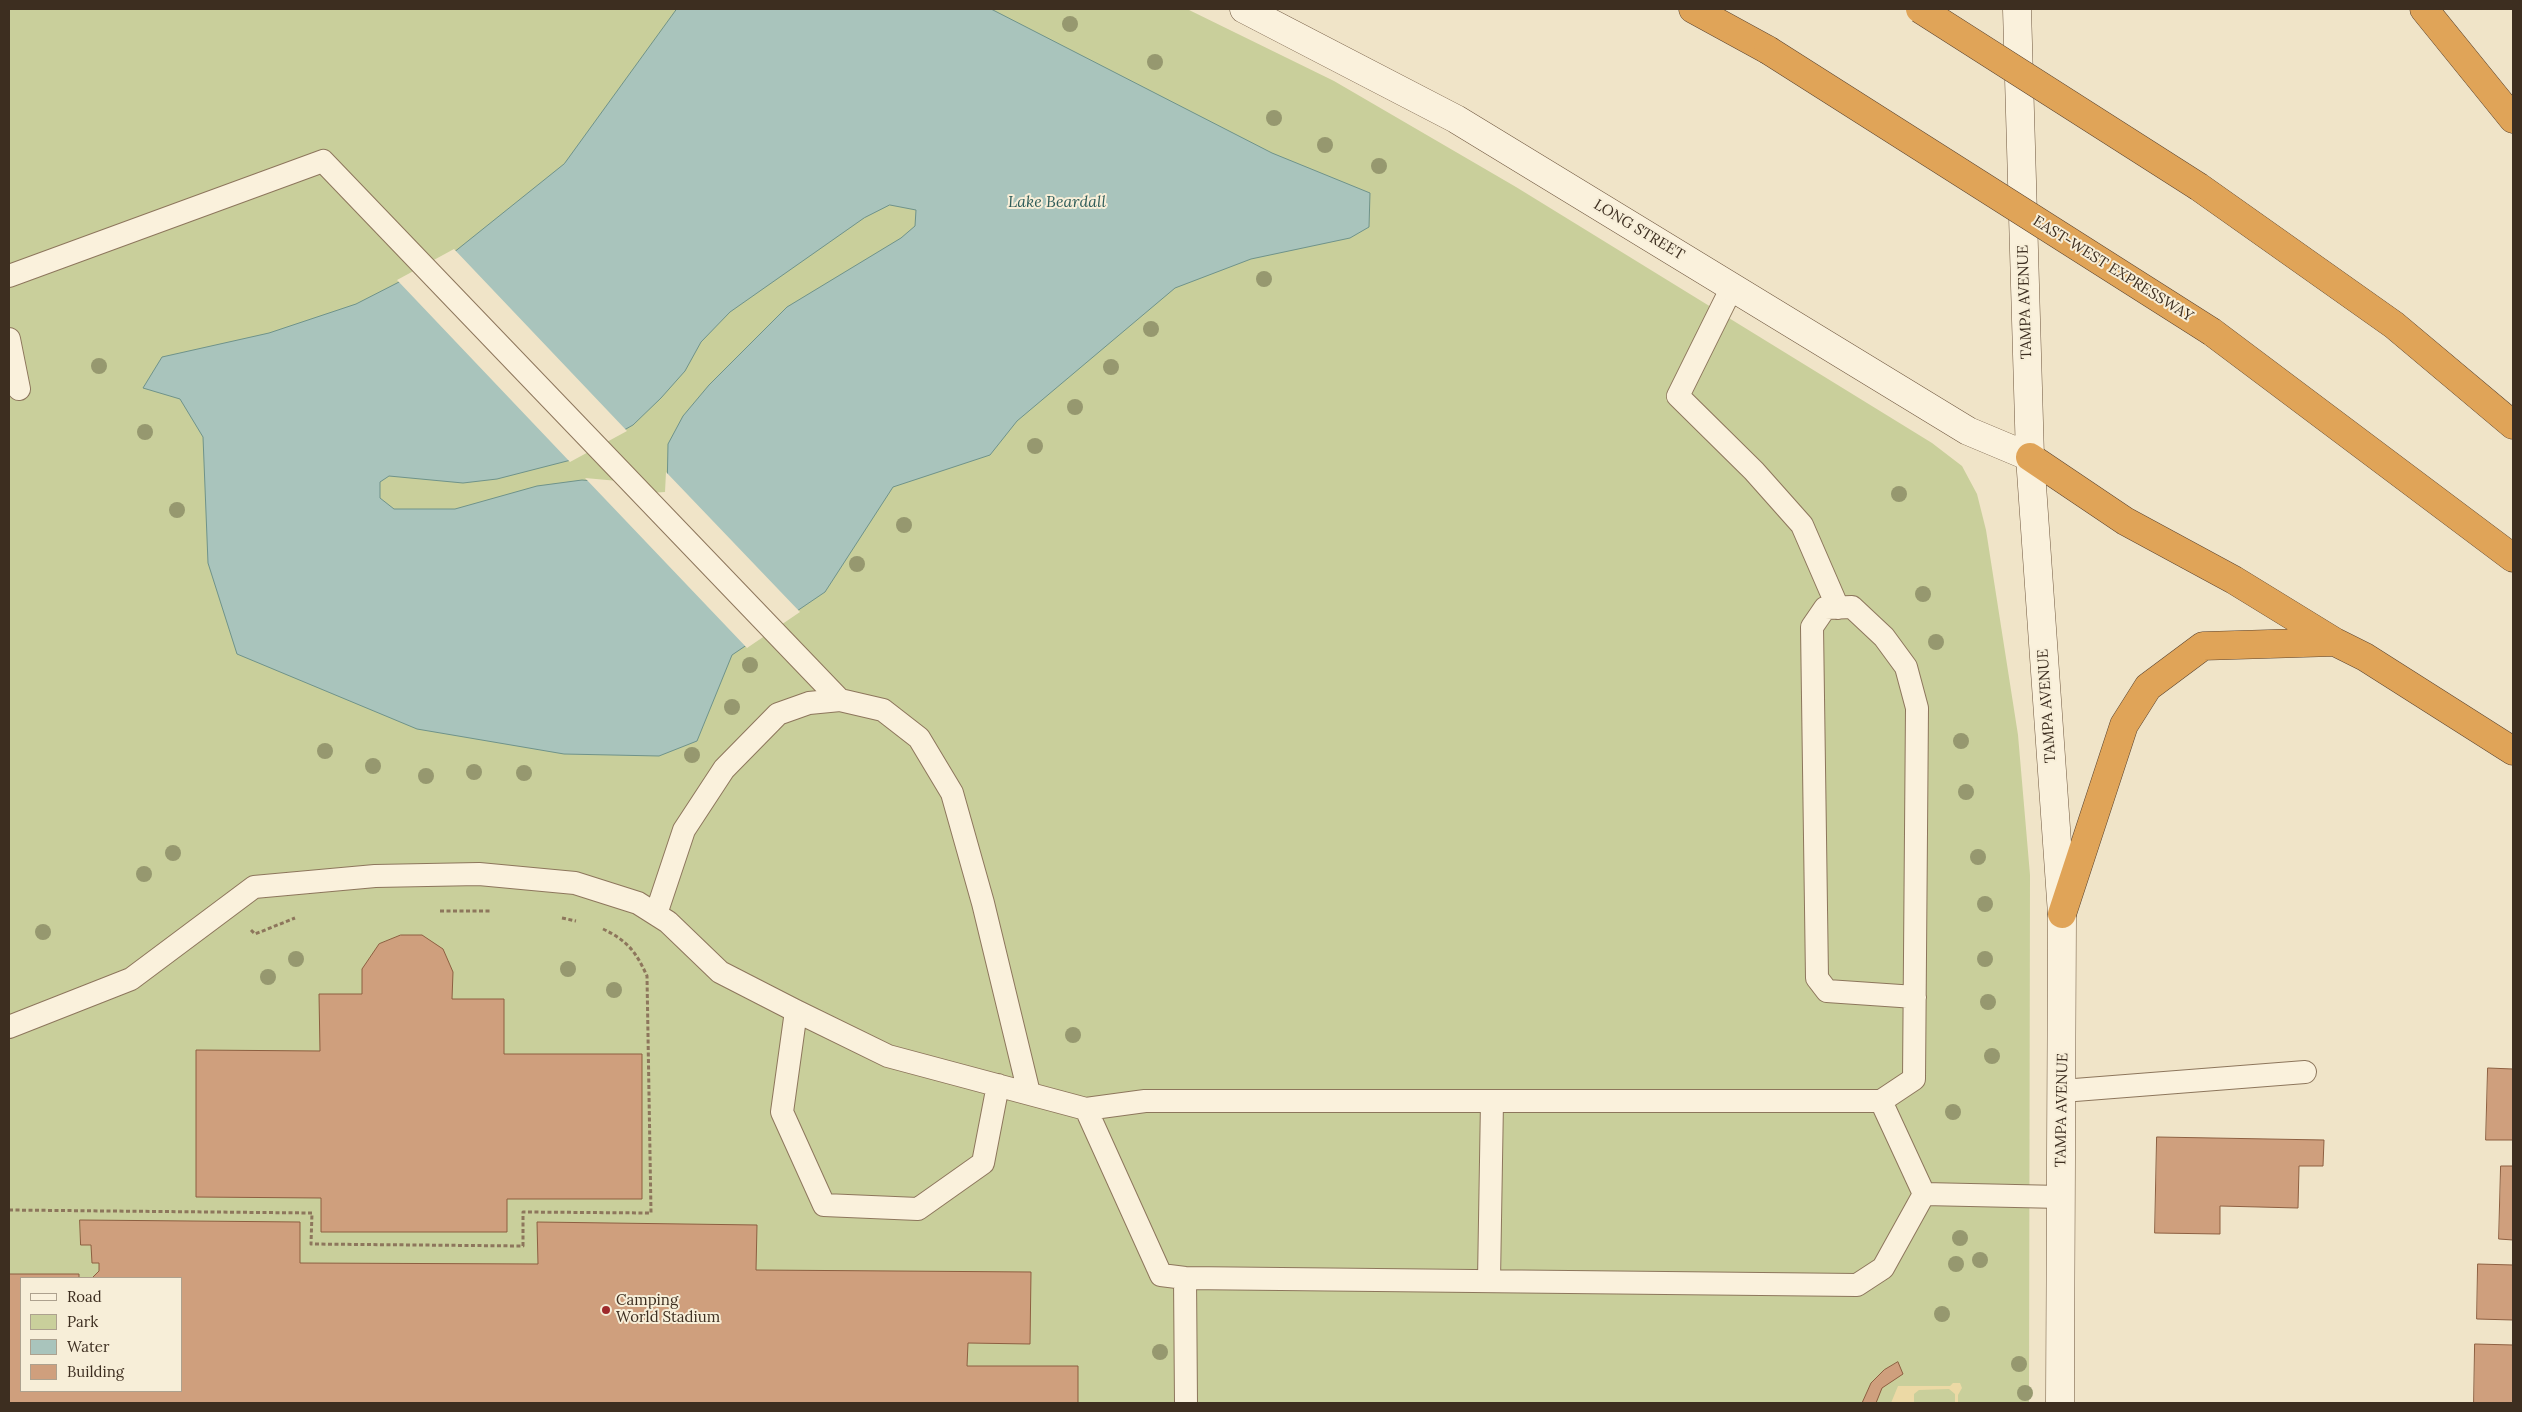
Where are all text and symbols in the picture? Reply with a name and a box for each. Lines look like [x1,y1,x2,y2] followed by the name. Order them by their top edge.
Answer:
[1008,192,1106,212] water label: Lake Beardall
[1590,196,1688,264] street label: LONG STREET
[2030,212,2196,326] street label: EAST-WEST EXPRESSWAY
[2014,245,2036,359] street label: TAMPA AVENUE
[2034,648,2060,764] street label: TAMPA AVENUE
[2052,1053,2072,1167] street label: TAMPA AVENUE
[20,1277,182,1392] legend
[67,1287,102,1306] text: Road
[616,1292,720,1327] place label: Camping World Stadium
[600,1304,612,1316] marker: Camping World Stadium
[67,1312,98,1331] text: Park
[67,1337,109,1356] text: Water
[67,1362,124,1381] text: Building

